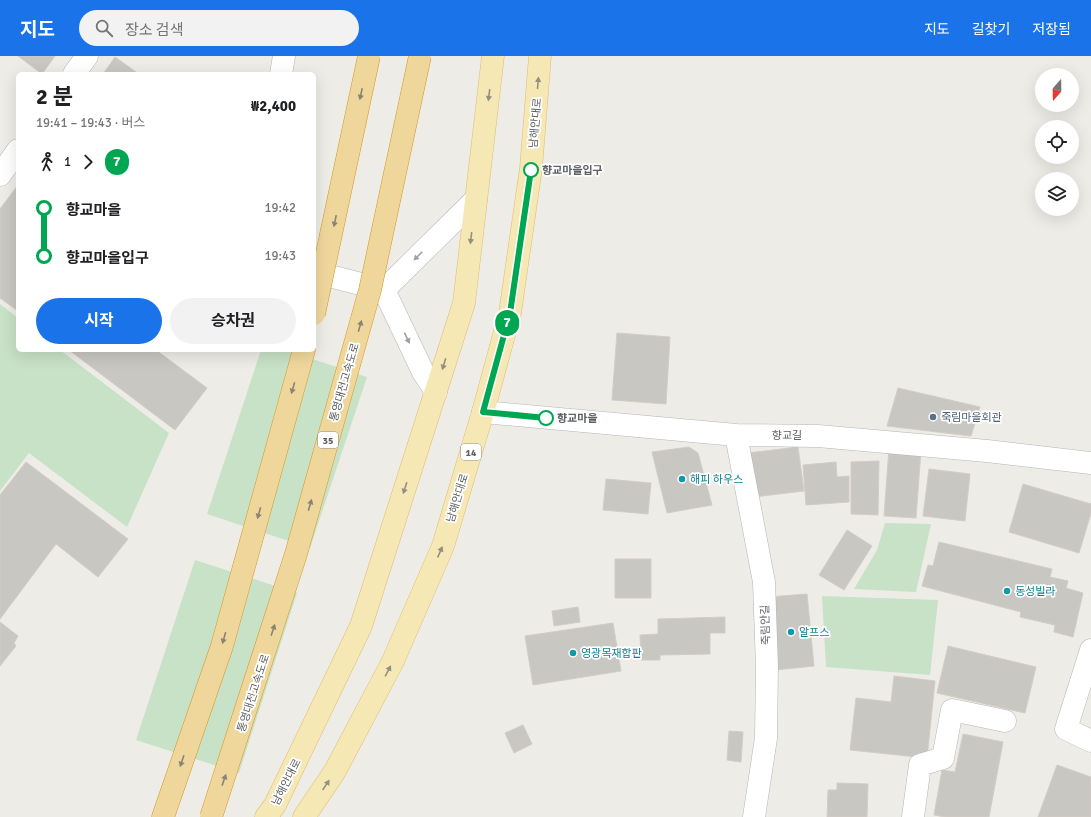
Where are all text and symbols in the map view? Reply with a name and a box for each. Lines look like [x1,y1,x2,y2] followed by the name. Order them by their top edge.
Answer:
[79,10,359,46] search box
[93,17,115,39] icon: search
[20,18,55,42] text: 지도
[125,21,183,39] text: 장소 검색
[924,21,950,38] text: 지도
[972,21,1010,38] text: 길찾기
[1032,21,1071,38] text: 저장됨
[1035,68,1079,112] north arrow
[1035,68,1079,216] map controls
[535,77,542,89] one-way arrow
[36,83,73,110] text: 2 분
[358,88,364,100] one-way arrow
[486,89,492,101] one-way arrow
[251,97,296,115] text: ₩2,400
[527,97,544,149] street label: 남해안대로
[36,115,145,131] text: 19:41 – 19:43 · 버스
[1035,120,1079,164] button: locate
[36,151,58,173] icon: walk
[77,151,99,173] icon: forward
[113,153,121,170] text: 7
[64,154,71,170] text: 1
[523,162,539,178] marker: 향교마을입구
[542,164,603,177] place label: 향교마을입구
[1035,172,1079,216] button: layers
[264,200,296,216] text: 19:42
[66,201,121,219] text: 향교마을
[331,215,337,228] one-way arrow
[468,232,475,244] one-way arrow
[264,248,296,264] text: 19:43
[66,249,149,267] text: 향교마을입구
[413,251,423,261] one-way arrow
[36,298,162,344] button: 시작
[170,298,296,344] button: 승차권
[494,310,520,336] line badge: 7
[503,314,511,331] text: 7
[357,320,363,332] one-way arrow
[404,332,410,344] one-way arrow
[327,341,362,423] street label: 통영대전고속도로
[441,359,447,371] one-way arrow
[290,381,296,394] one-way arrow
[538,410,554,426] marker: 향교마을
[941,411,1002,424] place label: 죽림마을회관
[557,412,597,425] place label: 향교마을
[928,412,938,422] marker: 죽림마을회관
[772,429,802,442] street label: 향교길
[318,432,338,448] road number: 35
[461,444,481,460] road number: 14
[444,472,471,524] street label: 남해안대로
[690,473,743,486] place label: 해피 하우스
[677,474,687,484] marker: 해피 하우스
[402,483,408,495] one-way arrow
[307,499,313,511] one-way arrow
[255,507,261,519] one-way arrow
[438,545,444,557] one-way arrow
[1015,585,1055,598] place label: 동성빌라
[1002,586,1012,596] marker: 동성빌라
[758,605,773,645] street label: 죽림안길
[270,623,276,635] one-way arrow
[799,626,829,639] place label: 알프스
[786,627,796,637] marker: 알프스
[221,632,227,644] one-way arrow
[581,647,642,660] place label: 영광목재합판
[568,648,578,658] marker: 영광목재합판
[235,653,272,734] street label: 통영대전고속도로
[385,665,392,676] one-way arrow
[179,756,185,768] one-way arrow
[269,757,304,808] street label: 남해안대로
[221,774,227,786] one-way arrow
[322,779,330,790] one-way arrow

